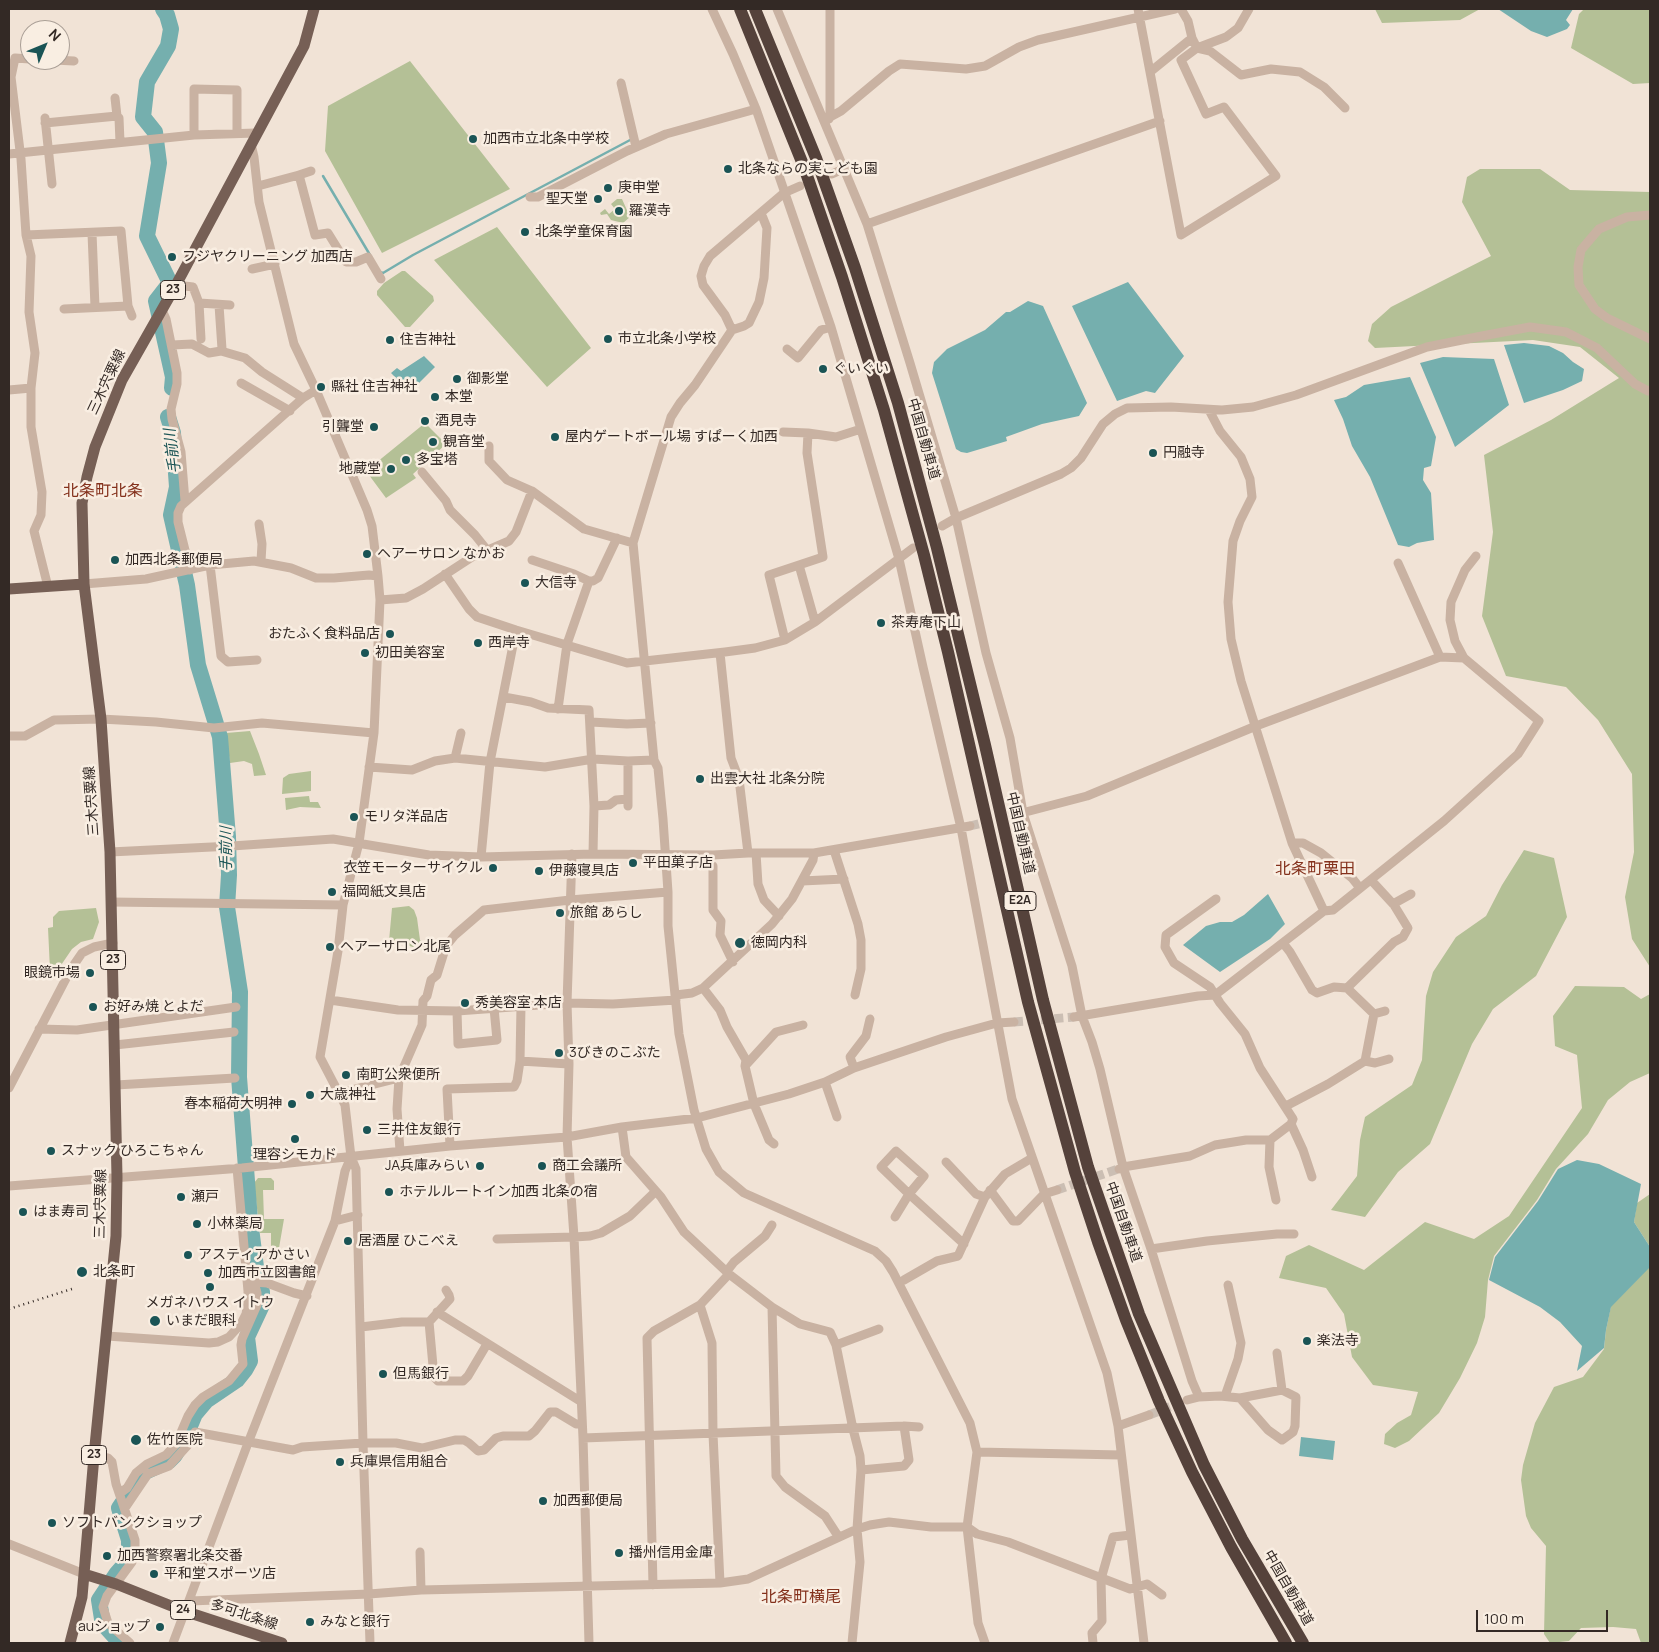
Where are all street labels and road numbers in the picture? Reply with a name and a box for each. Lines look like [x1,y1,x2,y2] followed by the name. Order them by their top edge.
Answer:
[160,280,186,300] road number: 23
[85,347,129,417] street label: 三木宍粟線
[903,396,943,482] street label: 中国自動車道
[81,765,103,837] street label: 三木宍粟線
[1002,790,1038,876] street label: 中国自動車道
[1004,891,1036,910] road number: E2A
[100,950,126,970] road number: 23
[92,1169,110,1239] street label: 三木宍粟線
[1101,1180,1145,1264] street label: 中国自動車道
[82,1446,106,1464] road number: 23
[1260,1547,1316,1629] street label: 中国自動車道
[208,1596,280,1634] street label: 多可北条線
[170,1600,196,1620] road number: 24

